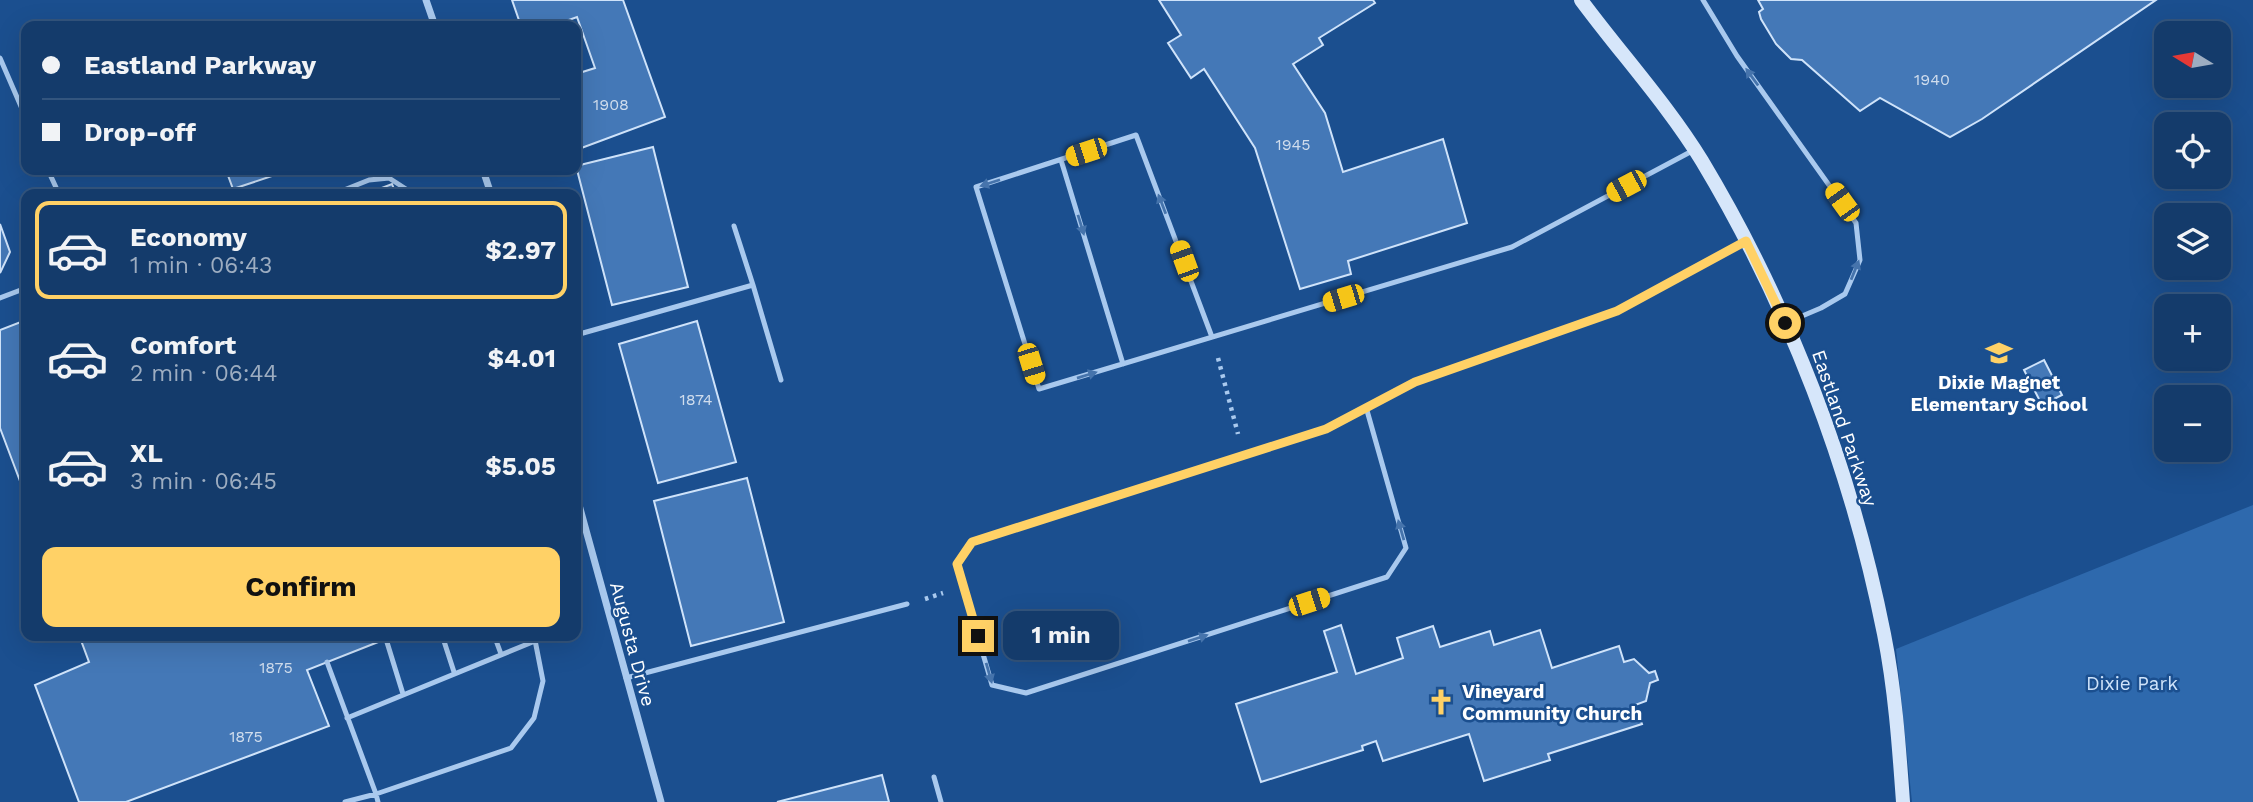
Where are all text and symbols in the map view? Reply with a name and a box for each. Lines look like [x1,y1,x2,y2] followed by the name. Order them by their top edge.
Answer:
[2154,21,2231,98] north arrow
[2154,21,2231,462] map controls
[84,50,316,80] text: Eastland Parkway
[1745,68,1759,87] one-way arrow
[1914,70,1950,89] house number: 1940
[593,95,629,114] house number: 1908
[2154,112,2231,189] button: locate
[84,117,196,147] text: Drop-off
[1275,135,1311,154] house number: 1945
[1063,136,1110,168] car
[1603,167,1650,205] car
[979,178,1000,188] one-way arrow
[1822,179,1863,225] car
[1156,194,1167,215] one-way arrow
[2154,203,2231,280] button: layers
[1076,215,1086,236] one-way arrow
[46,219,109,282] icon: car
[130,222,247,252] text: Economy
[485,235,556,265] text: $2.97
[1167,238,1202,284] car
[130,252,273,279] text: 1 min · 06:43
[1850,260,1861,281] one-way arrow
[1320,282,1367,314] car
[2154,294,2231,371] button: +
[1769,307,1801,339] route start
[46,327,109,390] icon: car
[130,330,236,360] text: Comfort
[1984,338,2014,368] school or university icon: Dixie Magnet Elementary School
[1015,341,1048,387] car
[487,343,556,373] text: $4.01
[1807,347,1882,510] street label: Eastland Parkway
[130,360,278,387] text: 2 min · 06:44
[1077,369,1098,379] one-way arrow
[1911,371,2088,416] place label: Dixie Magnet Elementary School
[2154,385,2231,462] button: −
[679,390,713,409] house number: 1874
[46,435,109,498] icon: car
[130,438,163,468] text: XL
[485,451,556,481] text: $5.05
[130,468,277,495] text: 3 min · 06:45
[1396,519,1406,540] one-way arrow
[42,547,560,627] button: Confirm
[605,579,660,709] street label: Augusta Drive
[1286,586,1333,618] car
[1002,612,1118,660] callout: 1 min
[962,620,994,652] route end
[1031,622,1091,649] text: 1 min
[1188,632,1209,642] one-way arrow
[259,658,293,677] house number: 1875
[984,663,994,684] one-way arrow
[2086,672,2178,695] park label: Dixie Park
[1462,680,1642,725] place label: Vineyard Community Church
[1426,687,1456,717] church icon: Vineyard Community Church
[229,727,263,746] house number: 1875

